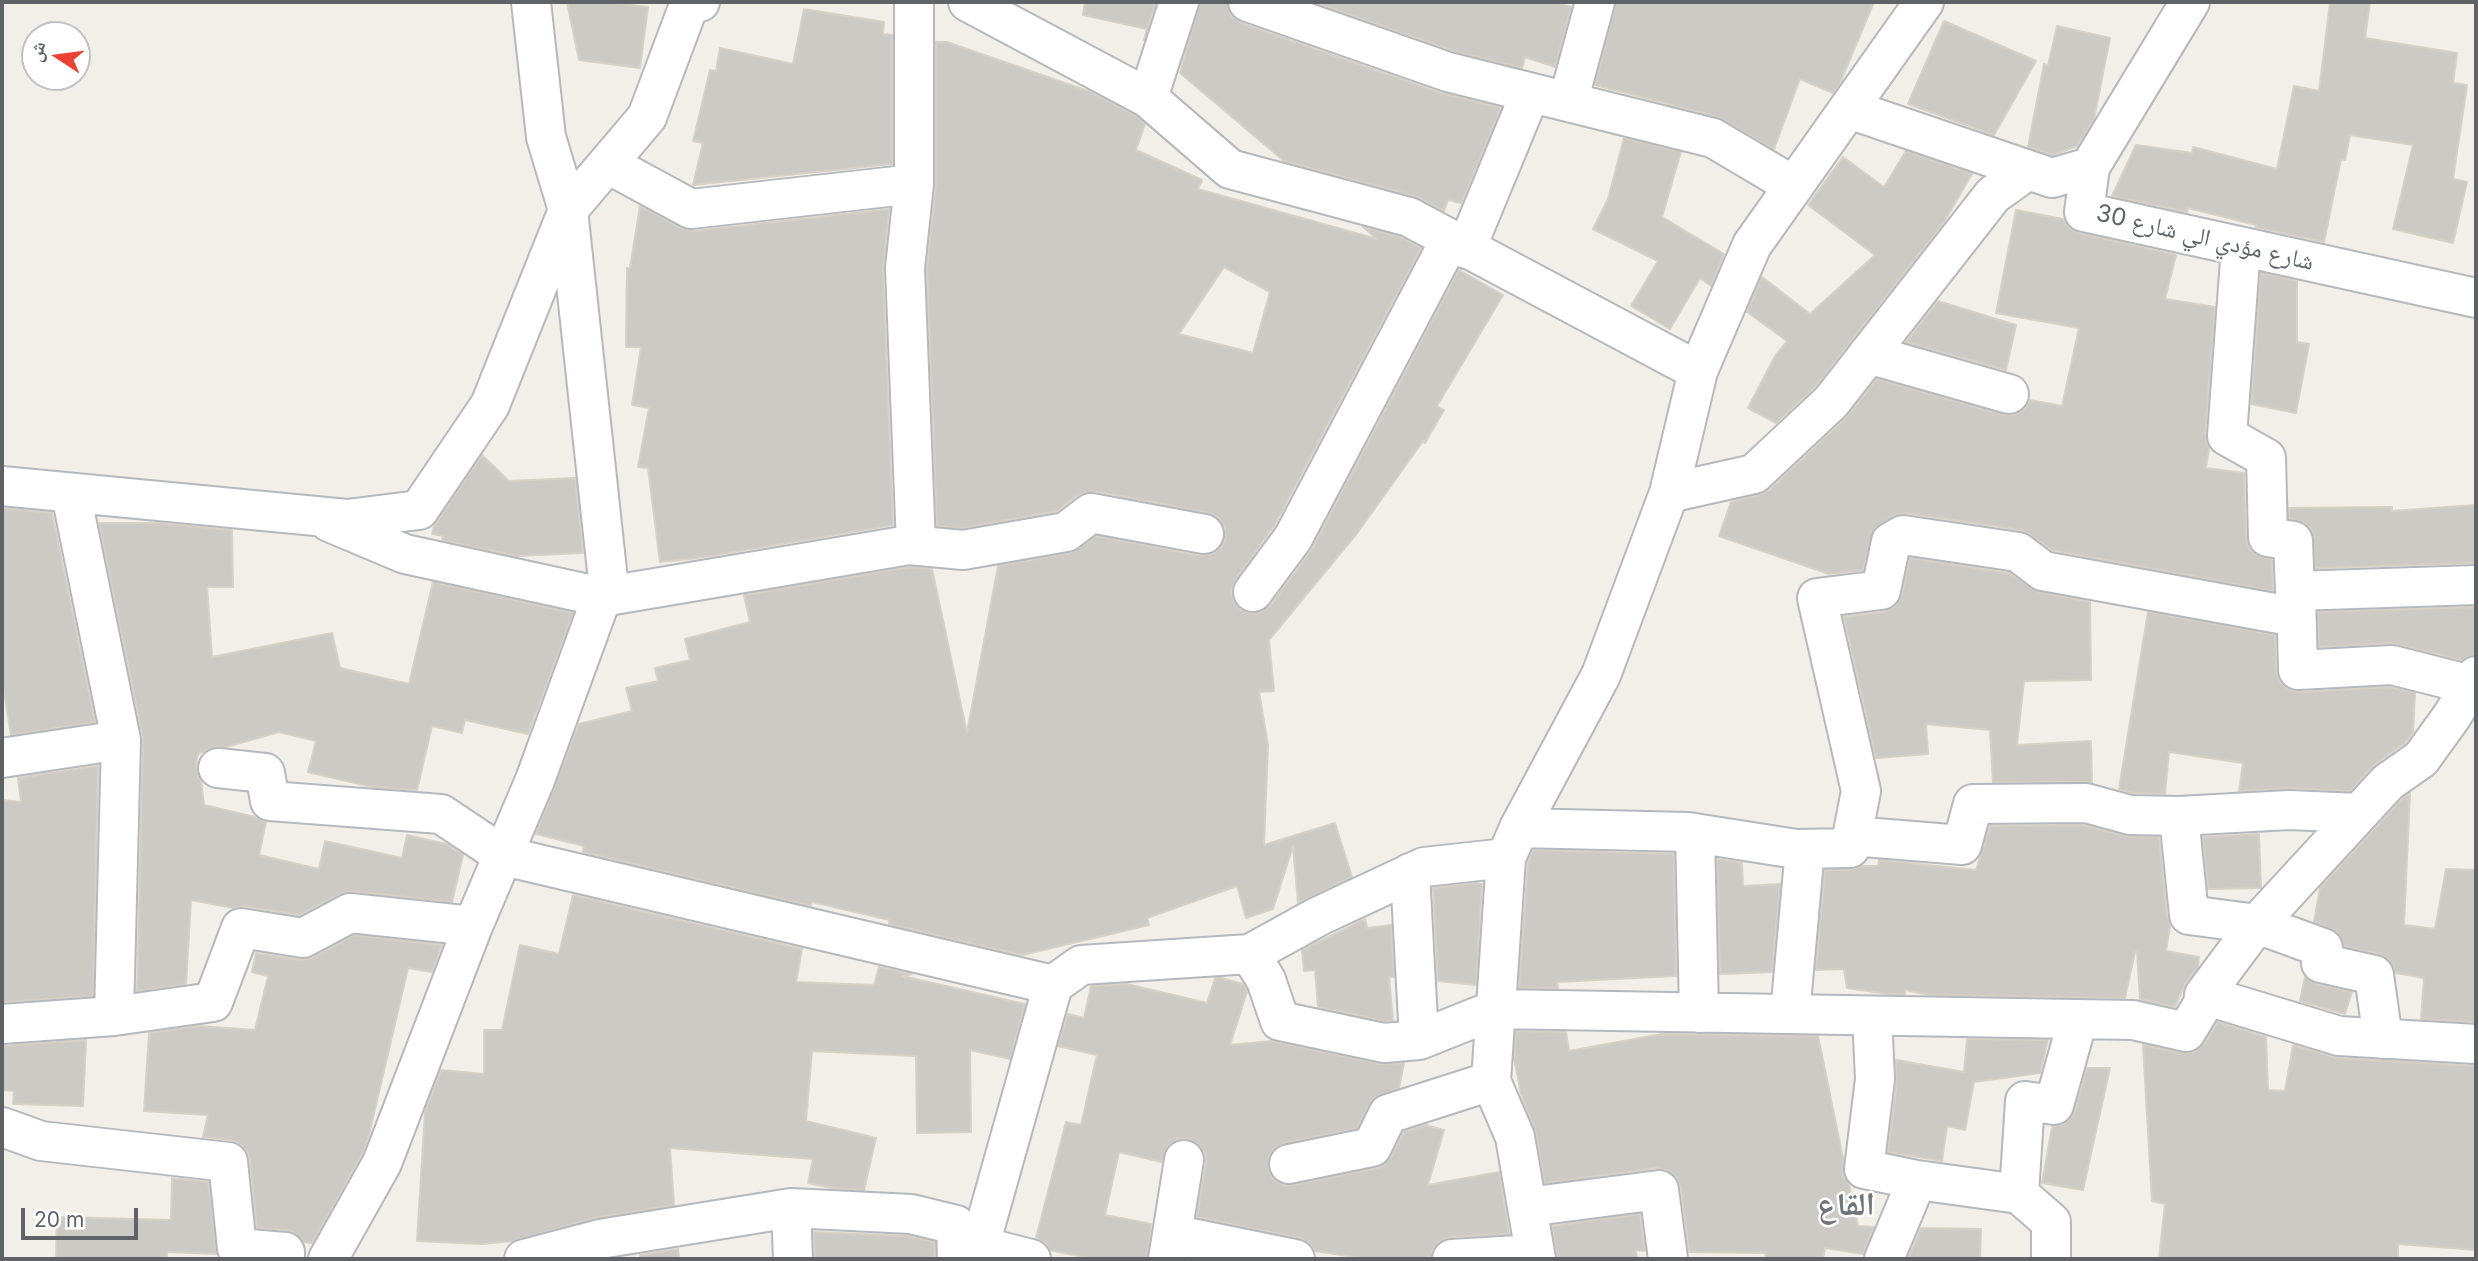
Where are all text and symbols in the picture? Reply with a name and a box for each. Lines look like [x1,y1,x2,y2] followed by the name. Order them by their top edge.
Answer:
[21,21,91,91] north arrow
[24,39,50,64] text: ش
[2093,199,2317,277] street label: شارع مؤدي الي شارع 30
[1817,1186,1875,1224] district label: القاع
[24,1194,142,1238] scale bar
[34,1207,84,1232] text: 20 m

